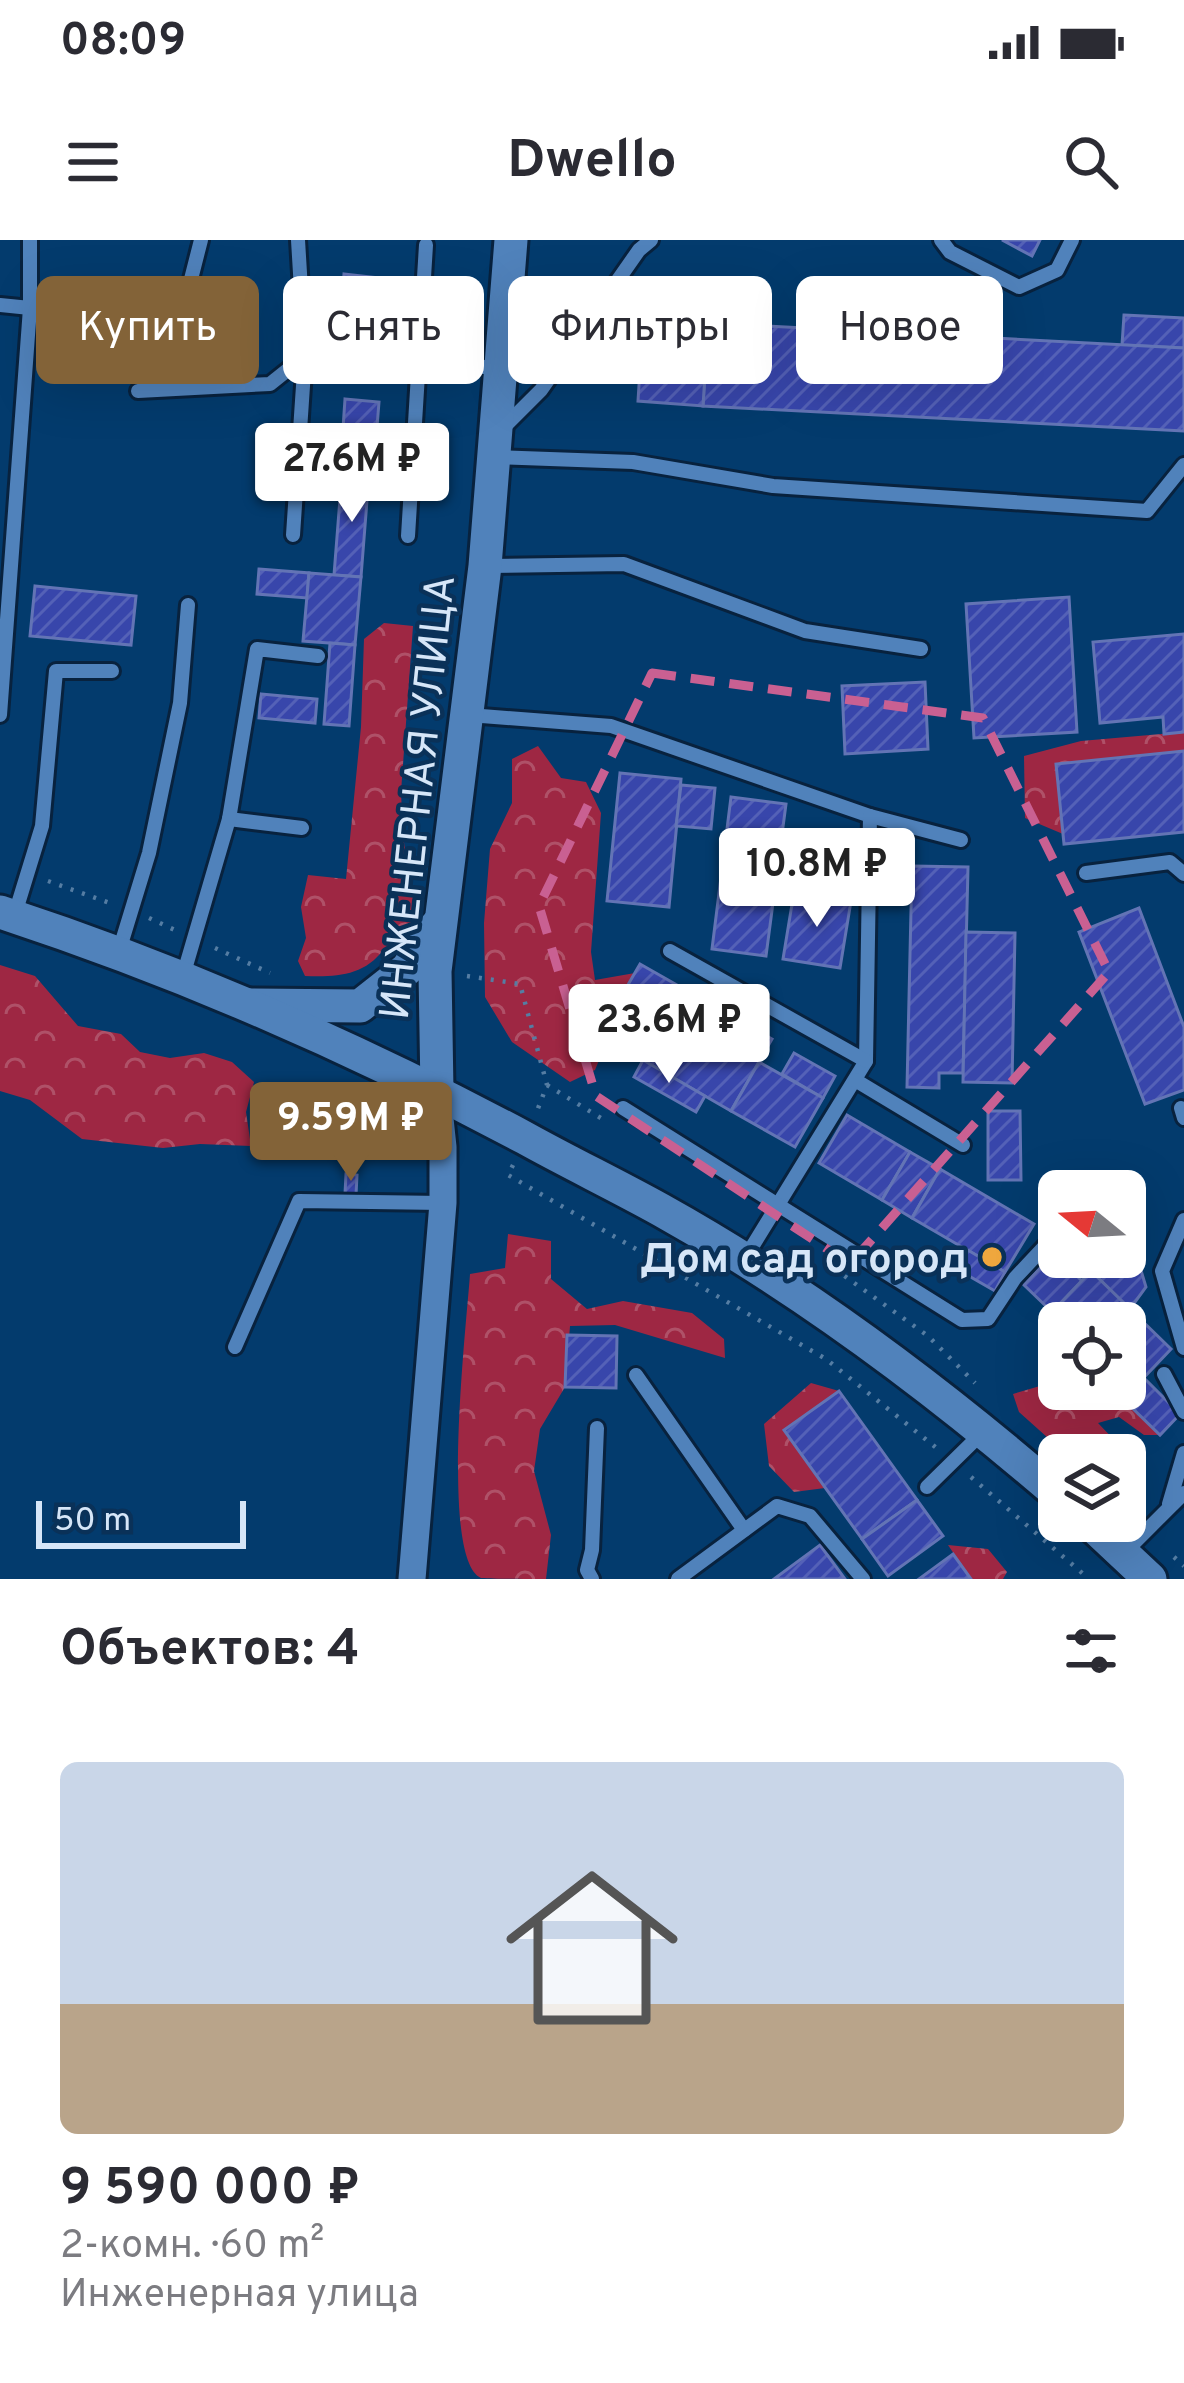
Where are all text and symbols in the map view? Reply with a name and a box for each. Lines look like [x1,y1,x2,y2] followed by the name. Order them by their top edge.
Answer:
[60,14,186,71] text: 08:09
[507,128,677,197] text: Dwello
[60,129,126,195] icon: menu
[1058,129,1124,195] icon: search
[36,276,259,384] chip: Купить
[283,276,484,384] chip: Снять
[508,276,772,384] chip: Фильтры
[796,276,1003,384] chip: Новое
[241,423,463,525] pin: 27.6M ₽
[282,437,422,486] text: 27.6M ₽
[371,573,470,1022] street label: ИНЖЕНЕРНАЯ УЛИЦА
[706,828,928,930] pin: 10.8M ₽
[746,842,888,891] text: 10.8M ₽
[558,984,780,1086] pin: 23.6M ₽
[596,998,742,1047] text: 23.6M ₽
[240,1082,462,1184] pin: 9.59M ₽
[277,1096,425,1145] text: 9.59M ₽
[1038,1170,1146,1278] north arrow
[1038,1170,1146,1542] map controls
[640,1235,968,1288] place label: Дом сад огород
[979,1244,1005,1270] marker: Дом сад огород
[1038,1302,1146,1410] button: locate
[1038,1434,1146,1542] button: layers
[36,1495,246,1548] scale bar
[54,1501,131,1543] text: 50 m
[1058,1618,1124,1684] icon: filters
[60,1619,360,1684] text: Объектов: 4
[484,1840,700,2056] icon: home
[60,2158,360,2223] text: 9 590 000 ₽
[60,2223,324,2272] text: 2-комн. · 60 m²
[60,2272,419,2321] text: Инженерная улица

